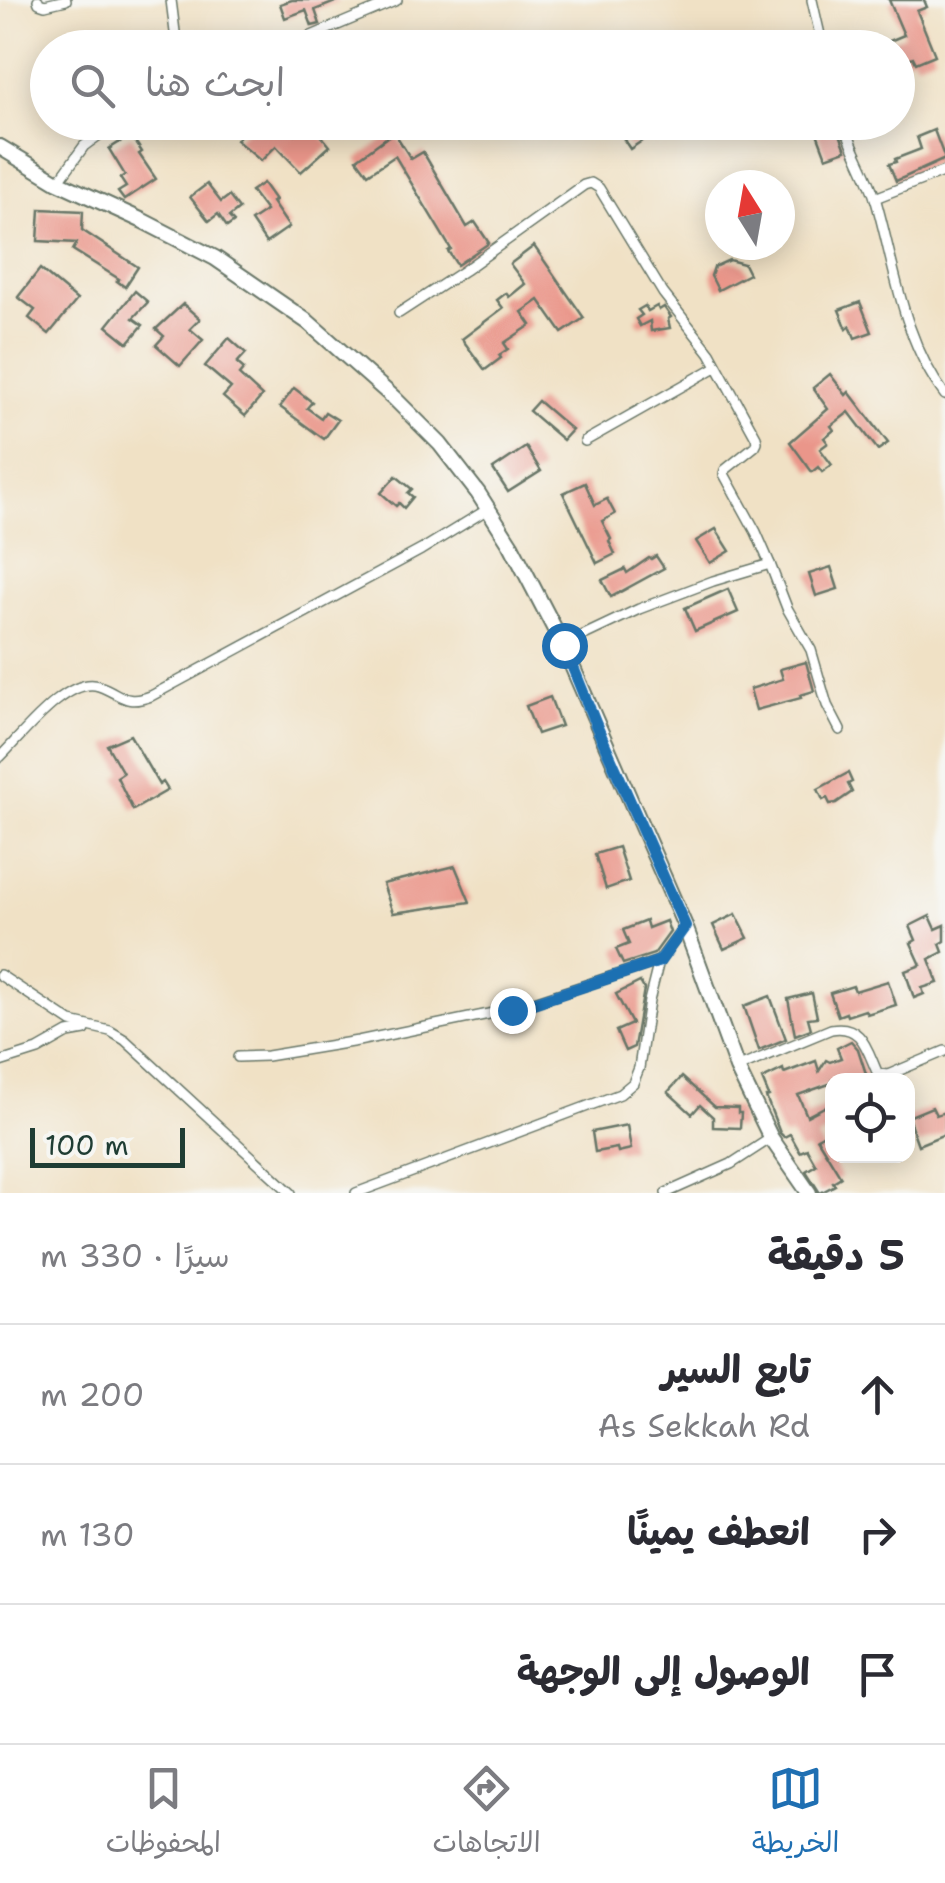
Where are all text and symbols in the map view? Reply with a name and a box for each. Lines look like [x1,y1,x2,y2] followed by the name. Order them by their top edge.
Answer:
[30,30,915,140] search box
[145,57,285,108] text: ابحث هنا
[65,58,120,113] icon: search
[705,170,795,260] north arrow
[542,623,588,669] route start
[490,988,536,1034] route end
[825,1073,915,1163] map controls
[825,1073,915,1163] button: locate
[30,1123,185,1168] scale bar
[45,1126,129,1164] text: 100 m
[767,1227,905,1283] text: 5 دقيقة
[40,1234,230,1277] text: سيرًا · 330 m
[662,1344,810,1395] text: تابع السير
[850,1367,905,1422] icon: ahead
[40,1373,144,1416] text: 200 m
[598,1404,810,1447] text: As Sekkah Rd
[627,1506,810,1557] text: انعطف يمينًا
[850,1507,905,1562] icon: right
[40,1513,135,1556] text: 130 m
[517,1646,810,1697] text: الوصول إلى الوجهة
[850,1647,905,1702] icon: arrive
[106,1761,221,1867] tab: المحفوظات
[432,1761,541,1867] tab: الاتجاهات
[752,1761,839,1867] tab: الخريطة

